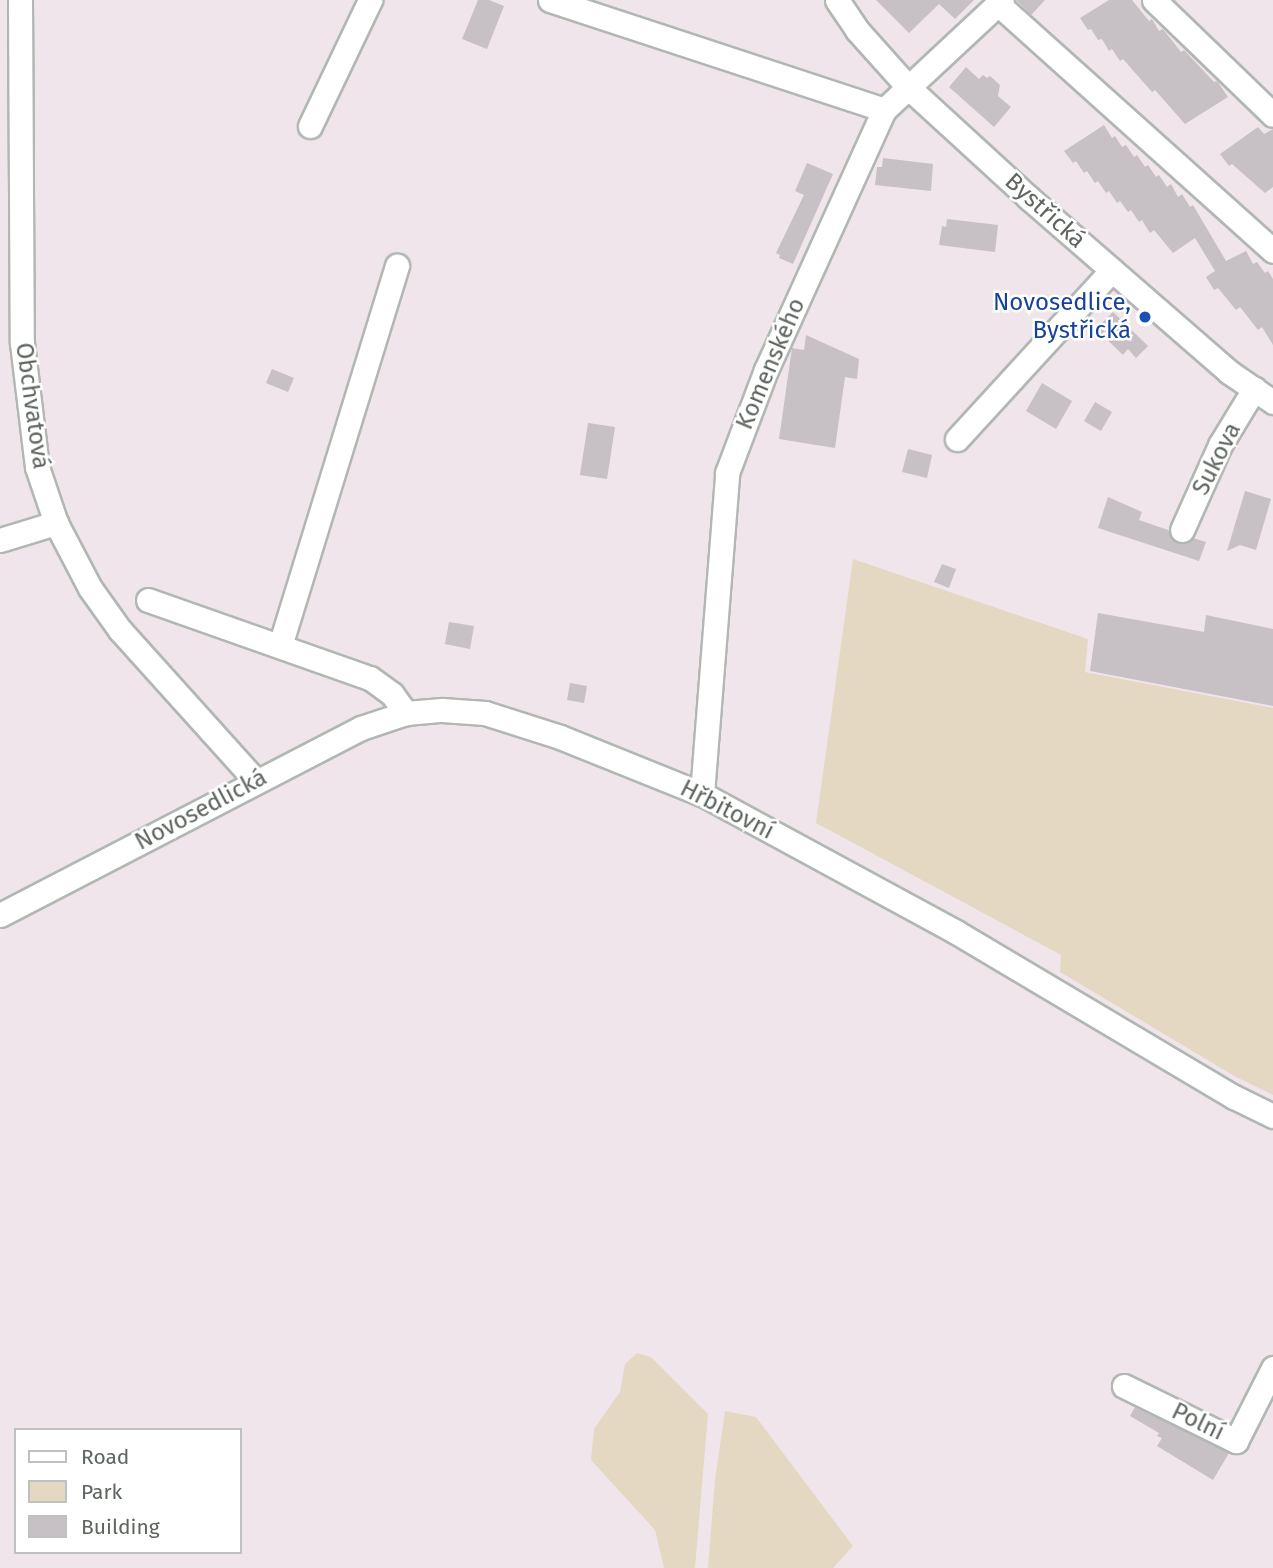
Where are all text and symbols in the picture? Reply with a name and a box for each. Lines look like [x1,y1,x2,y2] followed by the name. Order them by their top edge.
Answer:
[999,167,1091,255] street label: Bystřická
[993,289,1131,345] place label: Novosedlice, Bystřická
[730,294,812,434] street label: Komenského
[1137,309,1153,325] marker: Novosedlice, Bystřická
[9,341,55,471] street label: Obchvatová
[1187,418,1247,500] street label: Sukova
[130,763,272,857] street label: Novosedlická
[675,774,779,846] street label: Hřbitovní
[1167,1397,1229,1447] street label: Polní
[14,1428,242,1554] legend
[81,1444,129,1470] text: Road
[81,1479,122,1505] text: Park
[81,1514,160,1540] text: Building

